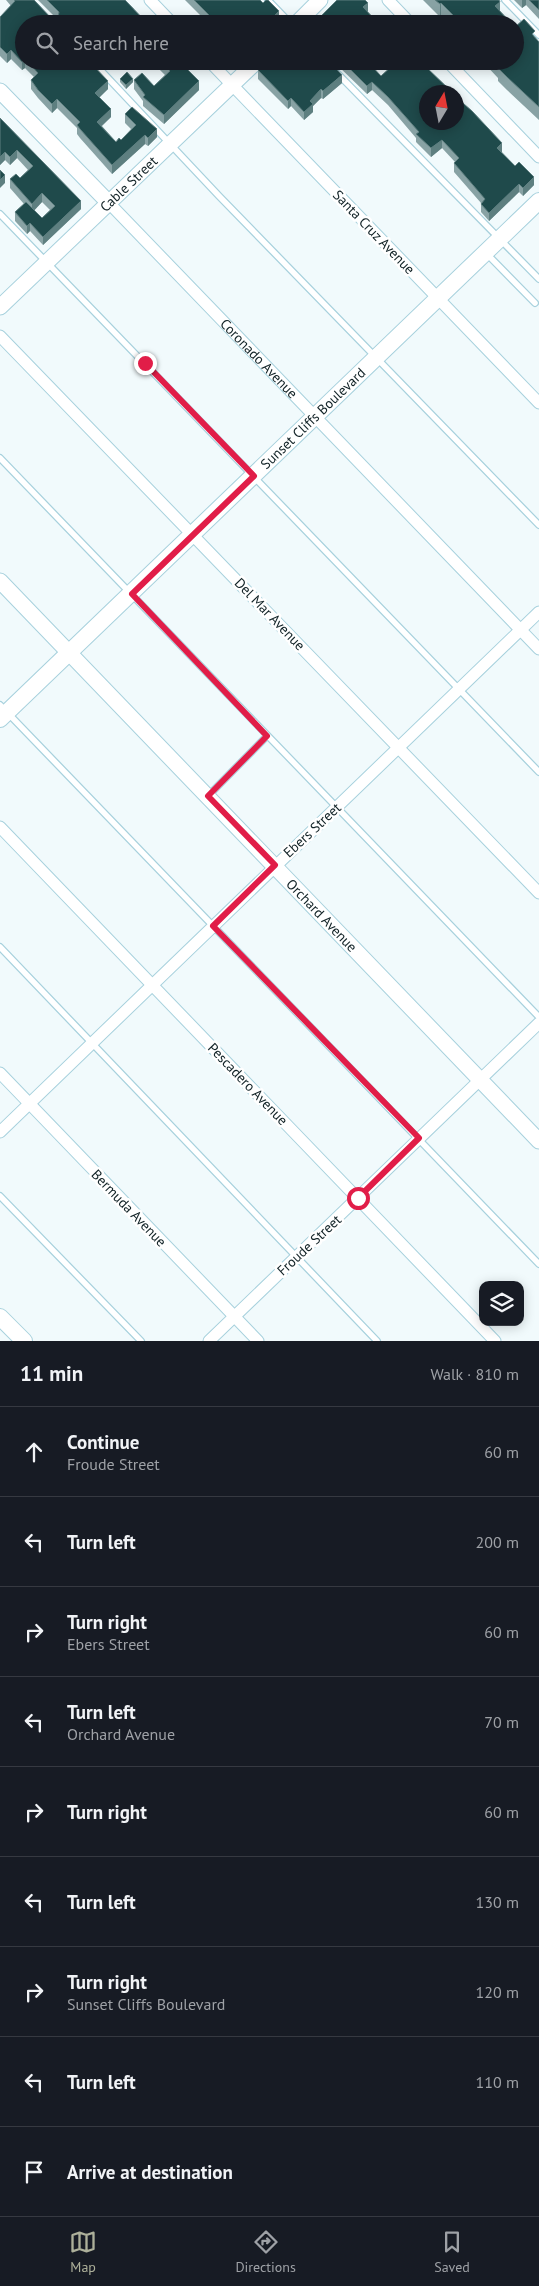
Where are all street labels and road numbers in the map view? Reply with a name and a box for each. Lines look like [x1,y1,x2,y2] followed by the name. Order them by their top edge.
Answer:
[96,152,161,216] street label: Cable Street
[329,186,419,278] street label: Santa Cruz Avenue
[216,315,302,402] street label: Coronado Avenue
[257,364,369,473] street label: Sunset Cliffs Boulevard
[231,574,309,654] street label: Del Mar Avenue
[279,799,345,861] street label: Ebers Street
[282,875,361,956] street label: Orchard Avenue
[204,1039,292,1129] street label: Pescadero Avenue
[88,1166,170,1250] street label: Bermuda Avenue
[273,1211,345,1279] street label: Froude Street

